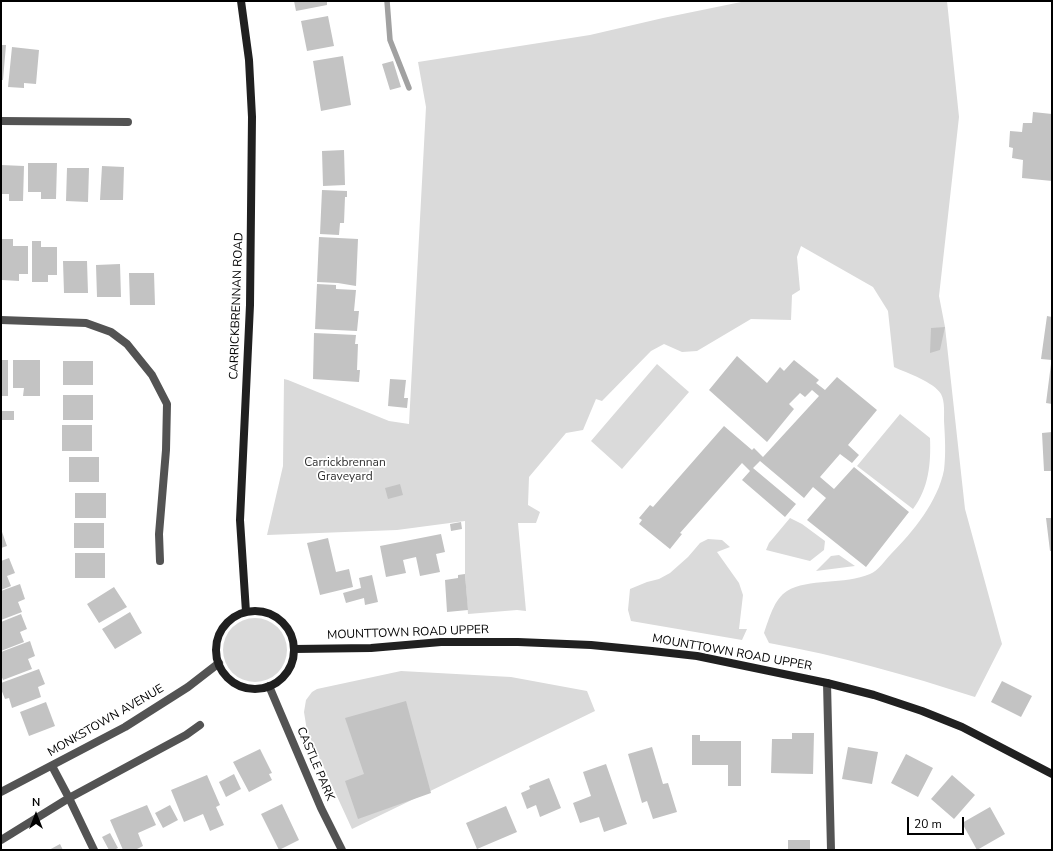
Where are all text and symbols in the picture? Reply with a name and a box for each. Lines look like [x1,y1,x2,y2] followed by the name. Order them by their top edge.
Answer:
[227,232,247,380] street label: CARRICKBRENNAN ROAD
[304,456,386,484] park label: Carrickbrennan Graveyard
[327,623,489,643] street label: MOUNTTOWN ROAD UPPER
[651,632,813,674] street label: MOUNTTOWN ROAD UPPER
[45,682,167,760] street label: MONKSTOWN AVENUE
[293,725,337,803] street label: CASTLE PARK
[16,795,56,835] north arrow
[32,795,40,810] text: N
[909,809,966,835] scale bar
[914,816,942,832] text: 20 m

